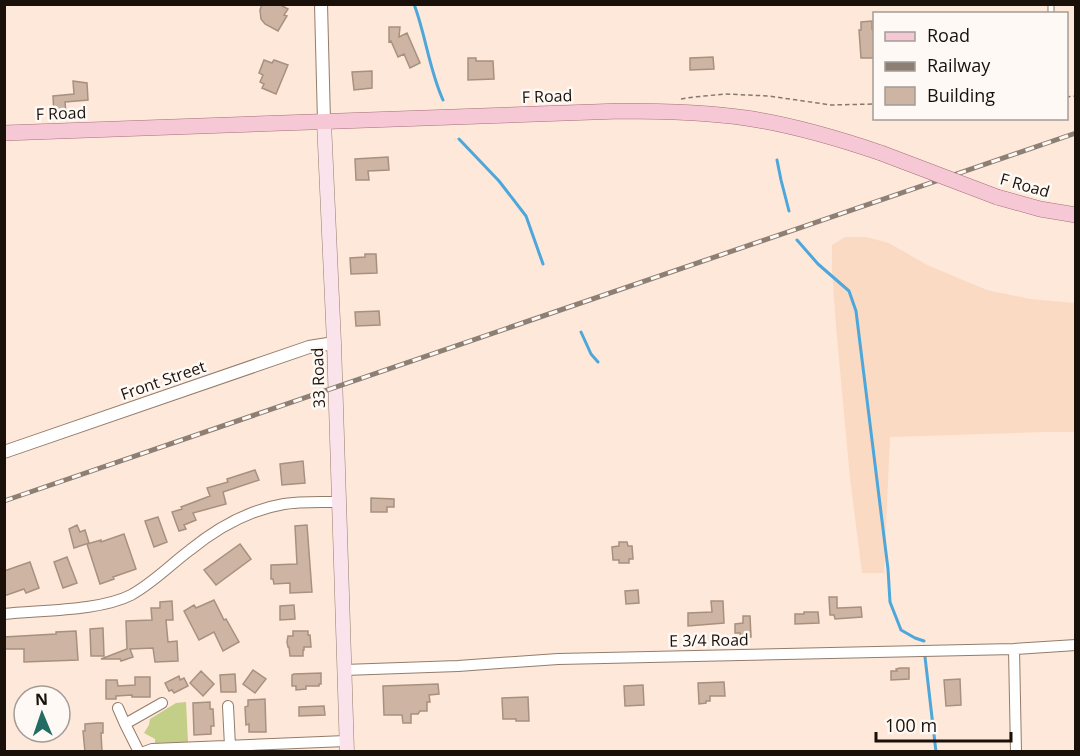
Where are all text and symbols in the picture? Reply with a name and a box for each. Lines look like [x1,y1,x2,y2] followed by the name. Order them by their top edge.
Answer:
[873,12,1068,120] legend
[927,23,970,47] text: Road
[927,53,991,77] text: Railway
[927,83,995,107] text: Building
[521,84,573,108] street label: F Road
[35,101,87,125] street label: F Road
[998,167,1052,203] street label: F Road
[306,347,330,409] street label: 33 Road
[117,355,209,405] street label: Front Street
[669,628,749,652] street label: E 3/4 Road
[12,684,72,744] north arrow
[35,688,48,710] text: N
[876,705,1011,743] scale bar
[885,713,937,737] text: 100 m

